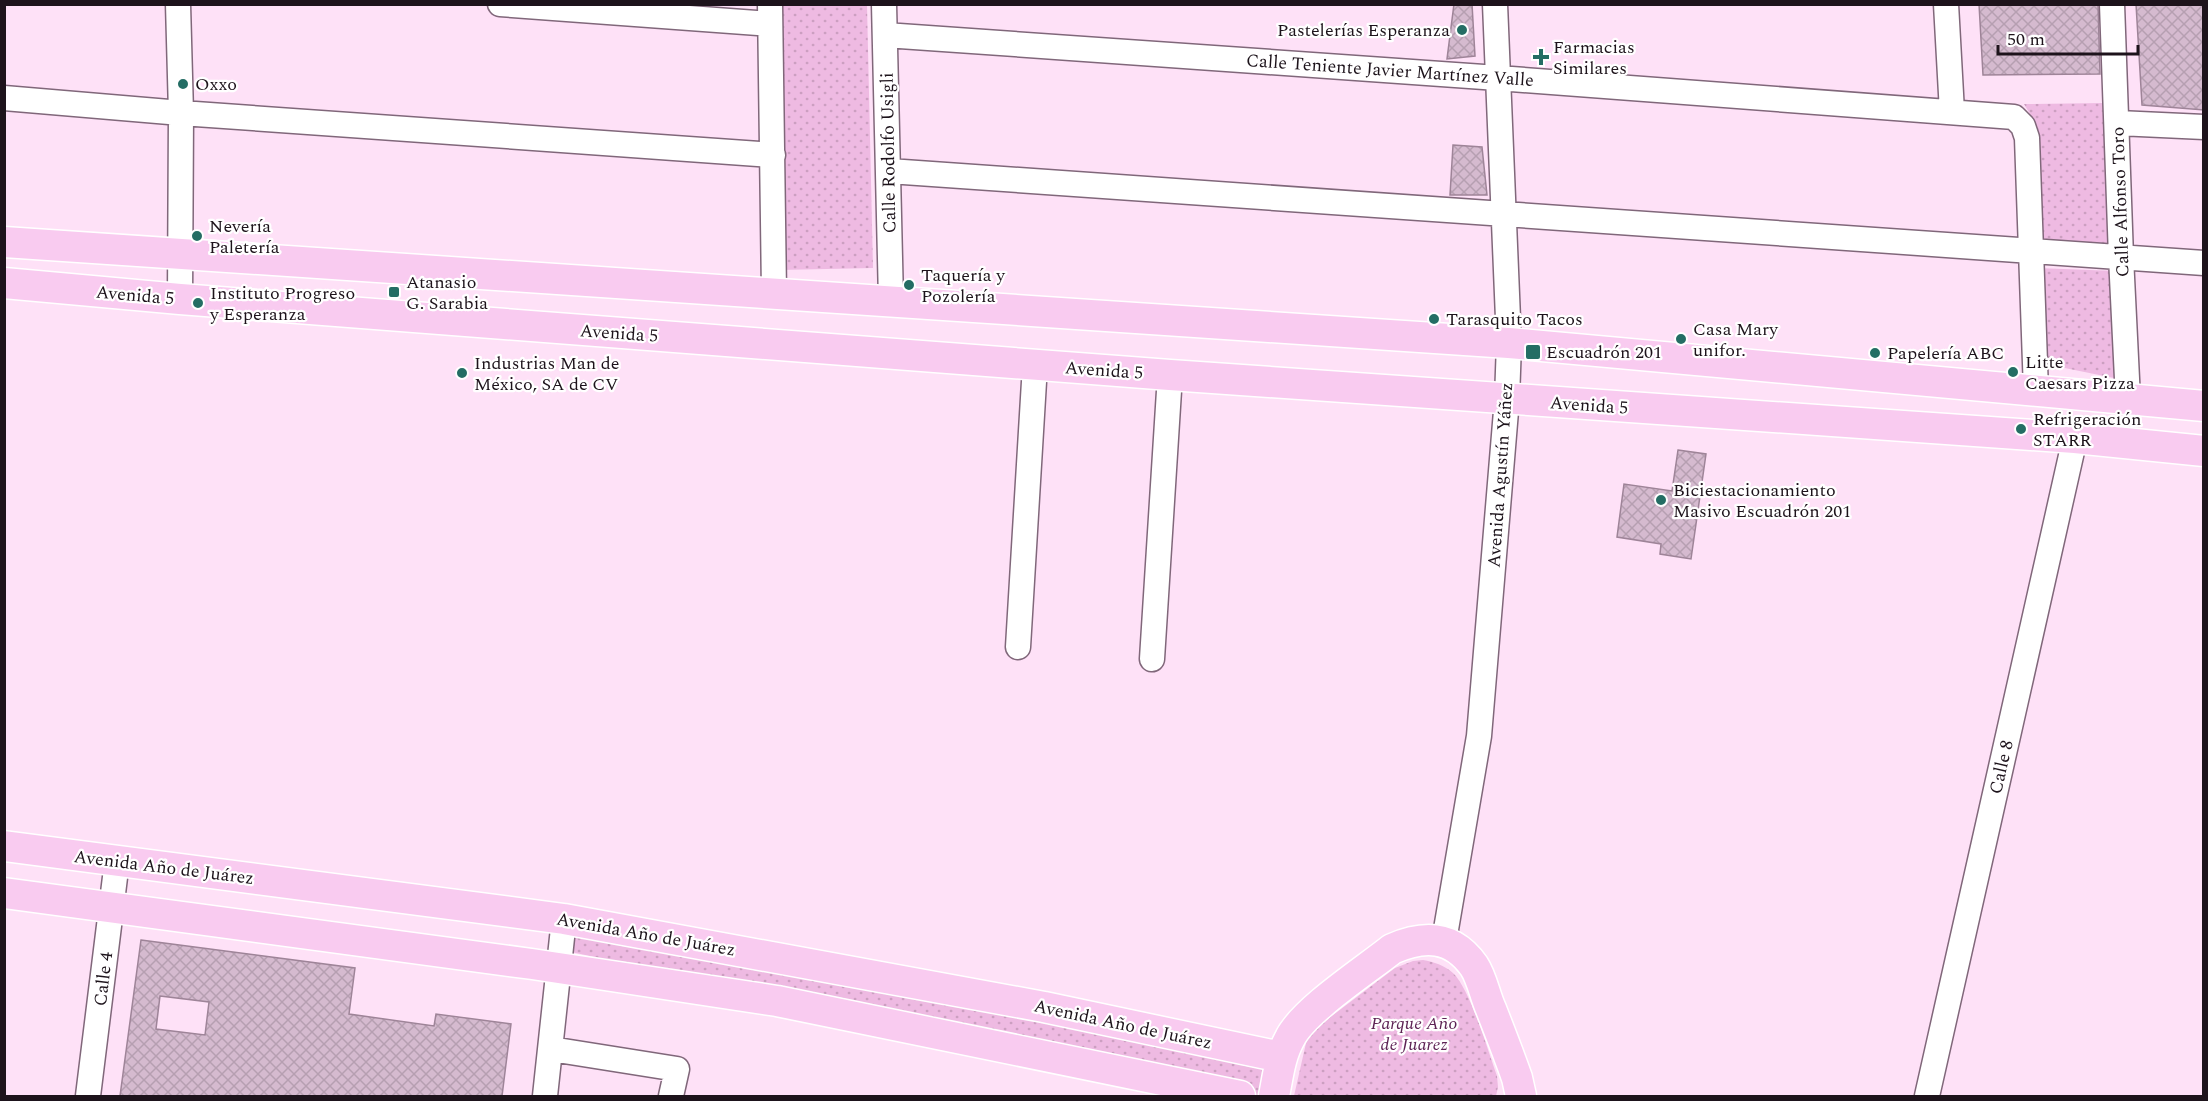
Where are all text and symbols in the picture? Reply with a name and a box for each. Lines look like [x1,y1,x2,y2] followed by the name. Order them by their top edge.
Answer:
[1277,17,1450,44] place label: Pastelerías Esperanza
[1998,18,2138,56] scale bar
[1455,23,1469,37] marker: Pastelerías Esperanza
[2007,26,2045,53] text: 50 m
[1553,34,1635,82] place label: Farmacias Similares
[1245,47,1535,94] street label: Calle Teniente Javier Martínez Valle
[1534,50,1548,64] marker: Farmacias Similares
[195,71,237,98] place label: Oxxo
[874,72,903,234] street label: Calle Rodolfo Usigli
[176,77,190,91] marker: Oxxo
[2104,126,2137,278] street label: Calle Alfonso Toro
[209,213,280,261] place label: Nevería Paletería
[190,229,204,243] marker: Nevería Paletería
[921,262,1006,310] place label: Taquería y Pozolería
[406,269,488,317] place label: Atanasio G. Sarabia
[902,278,916,292] marker: Taquería y Pozolería
[95,279,175,312] street label: Avenida 5
[209,280,355,328] place label: Instituto Progreso y Esperanza
[387,285,401,299] marker: Atanasio G. Sarabia
[191,296,205,310] marker: Instituto Progreso y Esperanza
[1446,306,1583,333] place label: Tarasquito Tacos
[1427,312,1441,326] marker: Tarasquito Tacos
[1693,316,1779,364] place label: Casa Mary unifor.
[579,317,659,350] street label: Avenida 5
[1674,332,1688,346] marker: Casa Mary unifor.
[1546,339,1662,366] place label: Escuadrón 201
[1887,340,2004,367] place label: Papelería ABC
[1524,343,1542,361] marker: Escuadrón 201
[1868,346,1882,360] marker: Papelería ABC
[2025,349,2135,397] place label: Litte Caesars Pizza
[474,350,619,398] place label: Industrias Man de México, SA de CV
[1064,354,1144,387] street label: Avenida 5
[2006,365,2020,379] marker: Litte Caesars Pizza
[455,366,469,380] marker: Industrias Man de México, SA de CV
[1481,382,1520,569] street label: Avenida Agustín Yáñez
[1549,389,1629,422] street label: Avenida 5
[2033,406,2142,454] place label: Refrigeración STARR
[2014,422,2028,436] marker: Refrigeración STARR
[1673,477,1851,525] place label: Biciestacionamiento Masivo Escuadrón 201
[1654,493,1668,507] marker: Biciestacionamiento Masivo Escuadrón 201
[1982,737,2021,797] street label: Calle 8
[72,843,256,892] street label: Avenida Año de Juárez
[554,905,738,964] street label: Avenida Año de Juárez
[87,950,120,1008] street label: Calle 4
[1031,992,1214,1057] street label: Avenida Año de Juárez
[1371,1010,1457,1058] park label: Parque Año de Juarez

